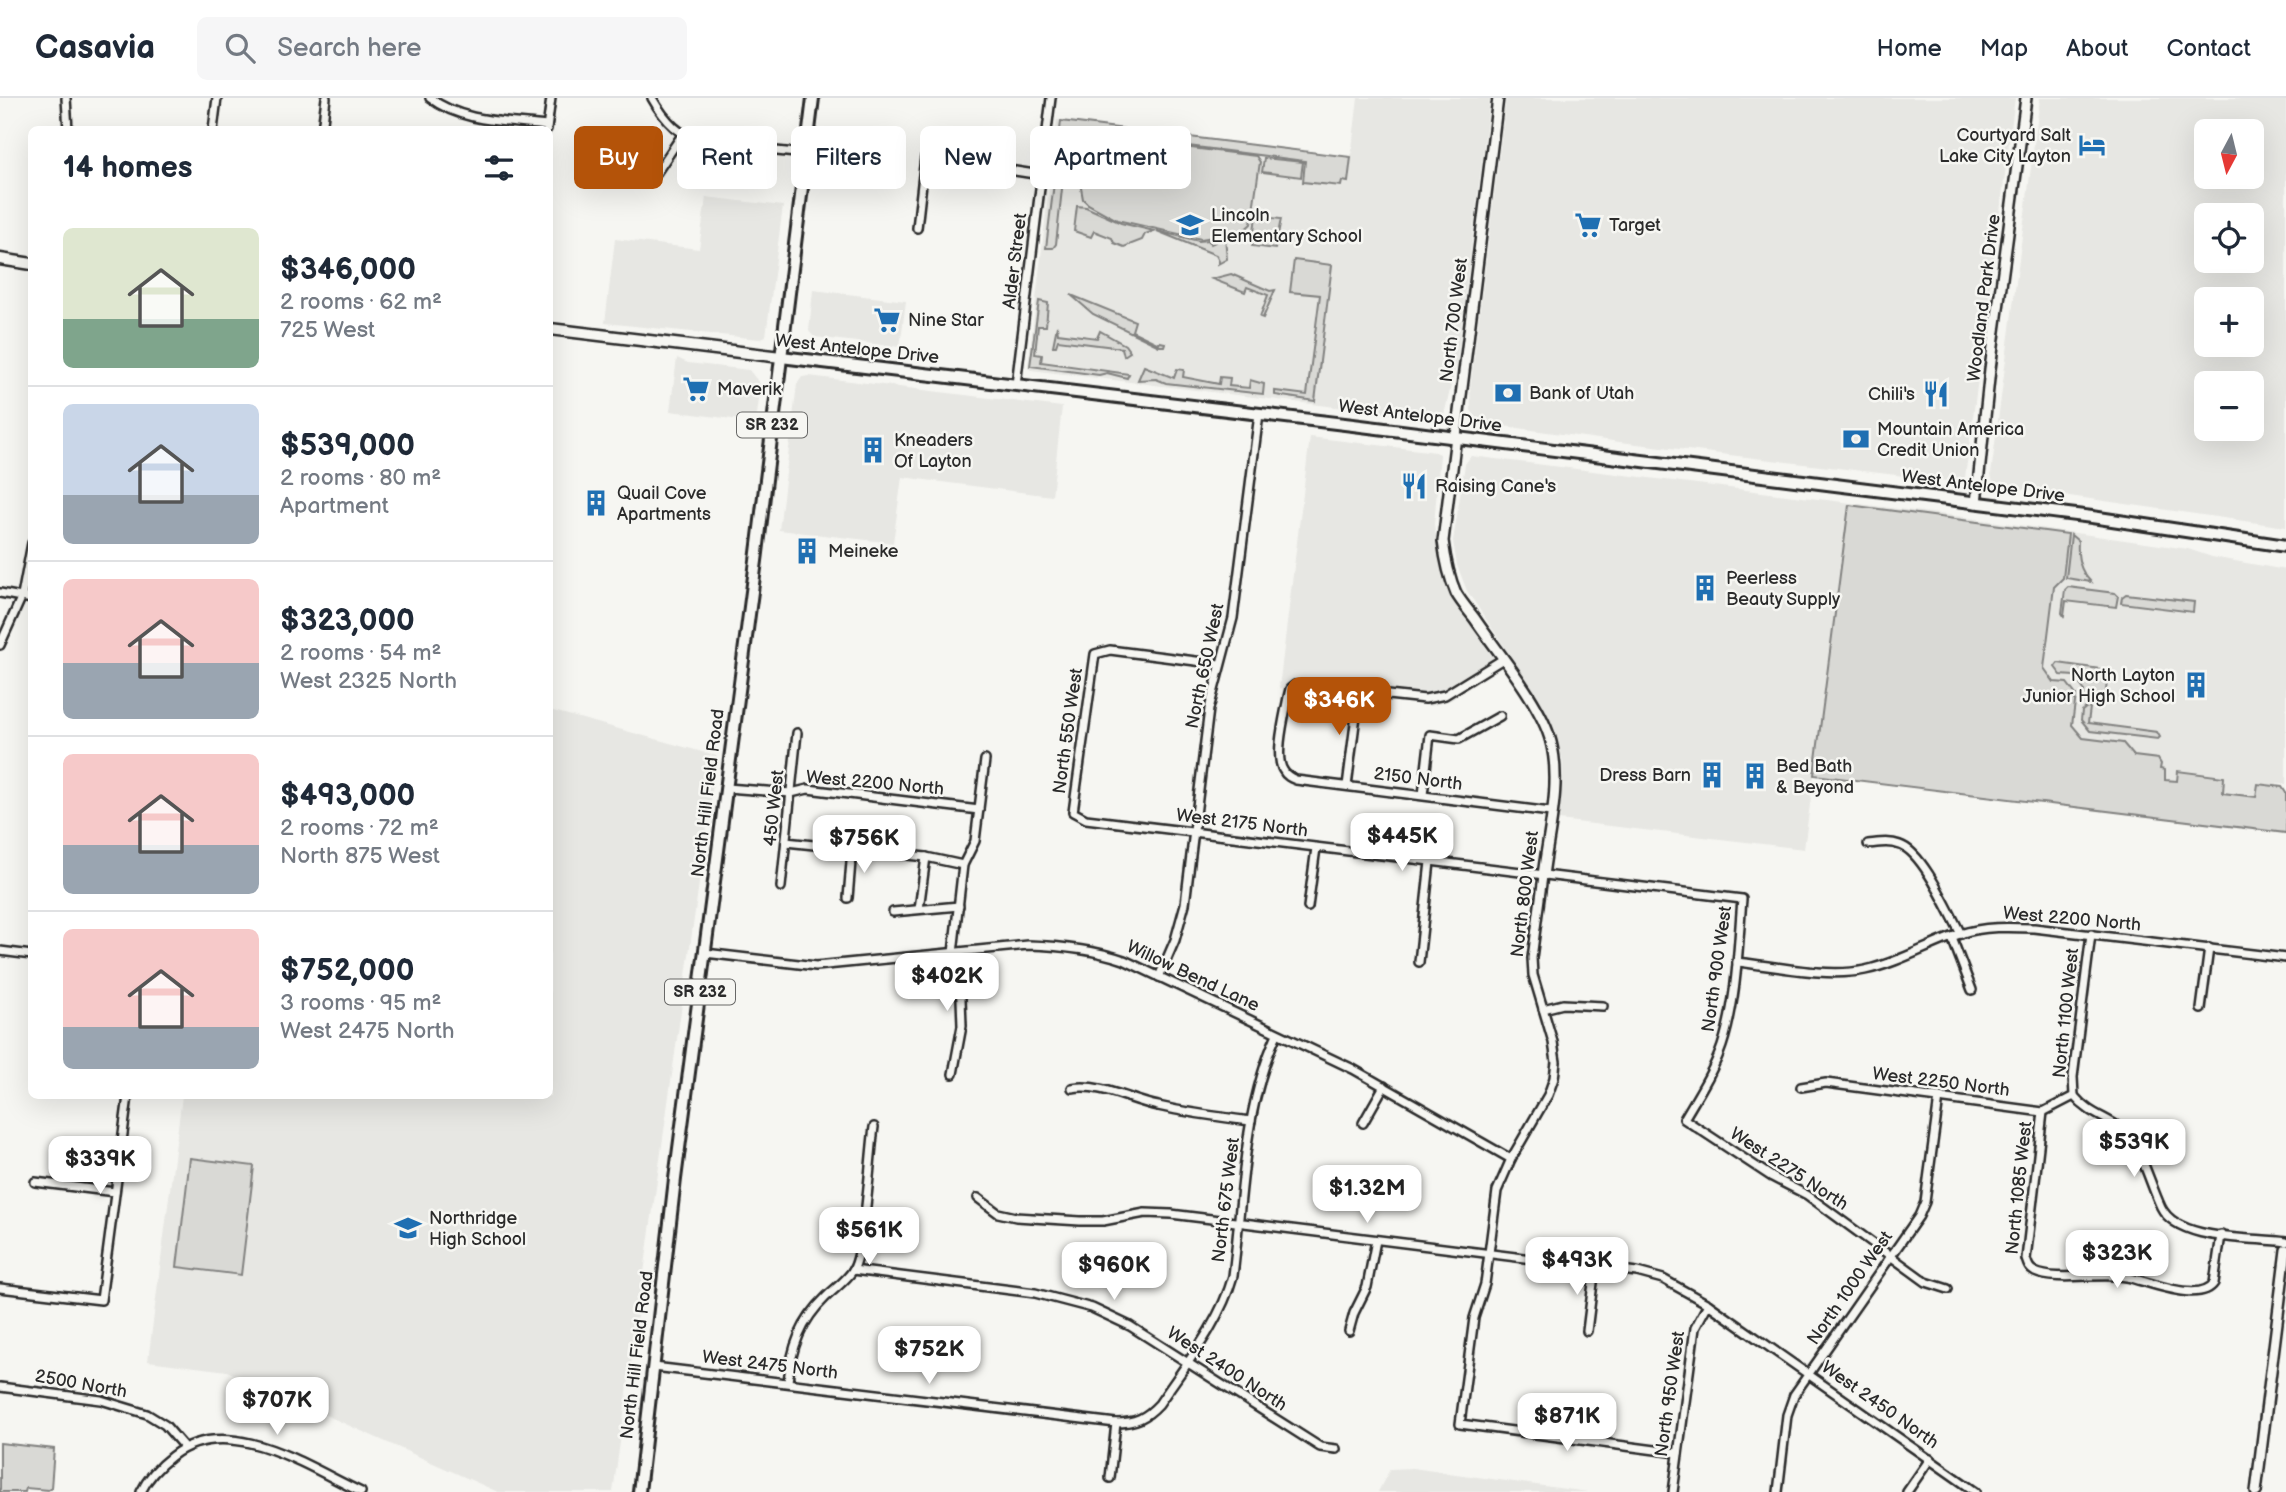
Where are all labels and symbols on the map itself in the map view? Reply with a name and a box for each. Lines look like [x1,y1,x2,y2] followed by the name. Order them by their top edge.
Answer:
[2194,119,2264,189] north arrow
[1939,125,2071,167] place label: Courtyard Salt Lake City Layton
[2077,130,2107,160] hotel icon: Courtyard Salt Lake City Layton
[1211,205,1362,247] place label: Lincoln Elementary School
[1175,210,1205,240] school or university icon: Lincoln Elementary School
[1573,210,1603,240] supermarket icon: Target
[999,211,1031,310] street label: Alder Street
[1963,213,2005,383] street label: Woodland Park Drive
[1609,215,1661,236] place label: Target
[1436,256,1472,383] street label: North 700 West
[872,305,902,335] supermarket icon: Nine Star
[908,310,984,331] place label: Nine Star
[774,330,940,368] street label: West Antelope Drive
[681,374,711,404] supermarket icon: Maverik
[1493,378,1523,408] bank icon: Bank of Utah
[717,379,782,400] place label: Maverik
[1921,379,1951,409] restaurant icon: Chili's
[1529,383,1634,404] place label: Bank of Utah
[1868,384,1915,405] place label: Chili's
[1337,396,1503,436] street label: West Antelope Drive
[737,412,807,438] road number: SR 232
[1877,419,2024,461] place label: Mountain America Credit Union
[1841,424,1871,454] bank icon: Mountain America Credit Union
[894,430,973,472] place label: Kneaders Of Layton
[858,435,888,465] building icon: Kneaders Of Layton
[1900,466,2066,506] street label: West Antelope Drive
[1399,471,1429,501] restaurant icon: Raising Cane's
[1435,476,1556,497] place label: Raising Cane's
[617,483,711,525] place label: Quail Cove Apartments
[581,488,611,518] building icon: Quail Cove Apartments
[792,536,822,566] building icon: Meineke
[828,541,899,562] place label: Meineke
[1726,568,1841,610] place label: Peerless Beauty Supply
[1690,573,1720,603] building icon: Peerless Beauty Supply
[1181,601,1229,730] street label: North 650 West
[2023,665,2175,707] place label: North Layton Junior High School
[1049,666,1087,795] street label: North 550 West
[2181,670,2211,700] building icon: North Layton Junior High School
[1290,678,1388,737] pin: $346K
[687,708,729,878] street label: North Hill Field Road
[1776,756,1854,798] place label: Bed Bath & Beyond
[1697,760,1727,790] building icon: Dress Barn
[1740,761,1770,791] building icon: Bed Bath & Beyond
[1373,763,1463,795] street label: 2150 North
[1599,765,1691,786] place label: Dress Barn
[805,767,945,800] street label: West 2200 North
[760,768,788,847] street label: 450 West
[1175,804,1309,842] street label: West 2175 North
[1353,814,1451,873] pin: $445K
[815,816,913,875] pin: $756K
[1507,829,1543,958] street label: North 800 West
[2002,903,2142,936] street label: West 2200 North
[1698,904,1736,1033] street label: North 900 West
[1123,936,1263,1016] street label: Willow Bend Lane
[2049,947,2083,1079] street label: North 1100 West
[898,954,996,1013] pin: $402K
[665,979,735,1004] road number: SR 232
[1871,1063,2011,1101] street label: West 2250 North
[2085,1119,2183,1179] pin: $539K
[2002,1120,2036,1256] street label: North 1085 West
[1726,1123,1852,1215] street label: West 2275 North
[51,1136,149,1196] pin: $339K
[1208,1136,1244,1264] street label: North 675 West
[1310,1166,1424,1225] pin: $1.32M
[429,1208,526,1250] place label: Northridge High School
[820,1208,918,1267] pin: $561K
[393,1213,423,1243] school or university icon: Northridge High School
[1803,1227,1897,1349] street label: North 1000 West
[2068,1230,2166,1290] pin: $323K
[1528,1238,1626,1297] pin: $493K
[1065,1242,1163,1302] pin: $960K
[616,1270,658,1440] street label: North Hill Field Road
[1163,1322,1291,1416] street label: West 2400 North
[880,1326,978,1386] pin: $752K
[1651,1329,1689,1458] street label: North 950 West
[701,1346,839,1384] street label: West 2475 North
[1817,1357,1943,1453] street label: West 2450 North
[33,1366,129,1402] street label: 2500 North
[228,1378,326,1437] pin: $707K
[1518,1394,1616,1453] pin: $871K

